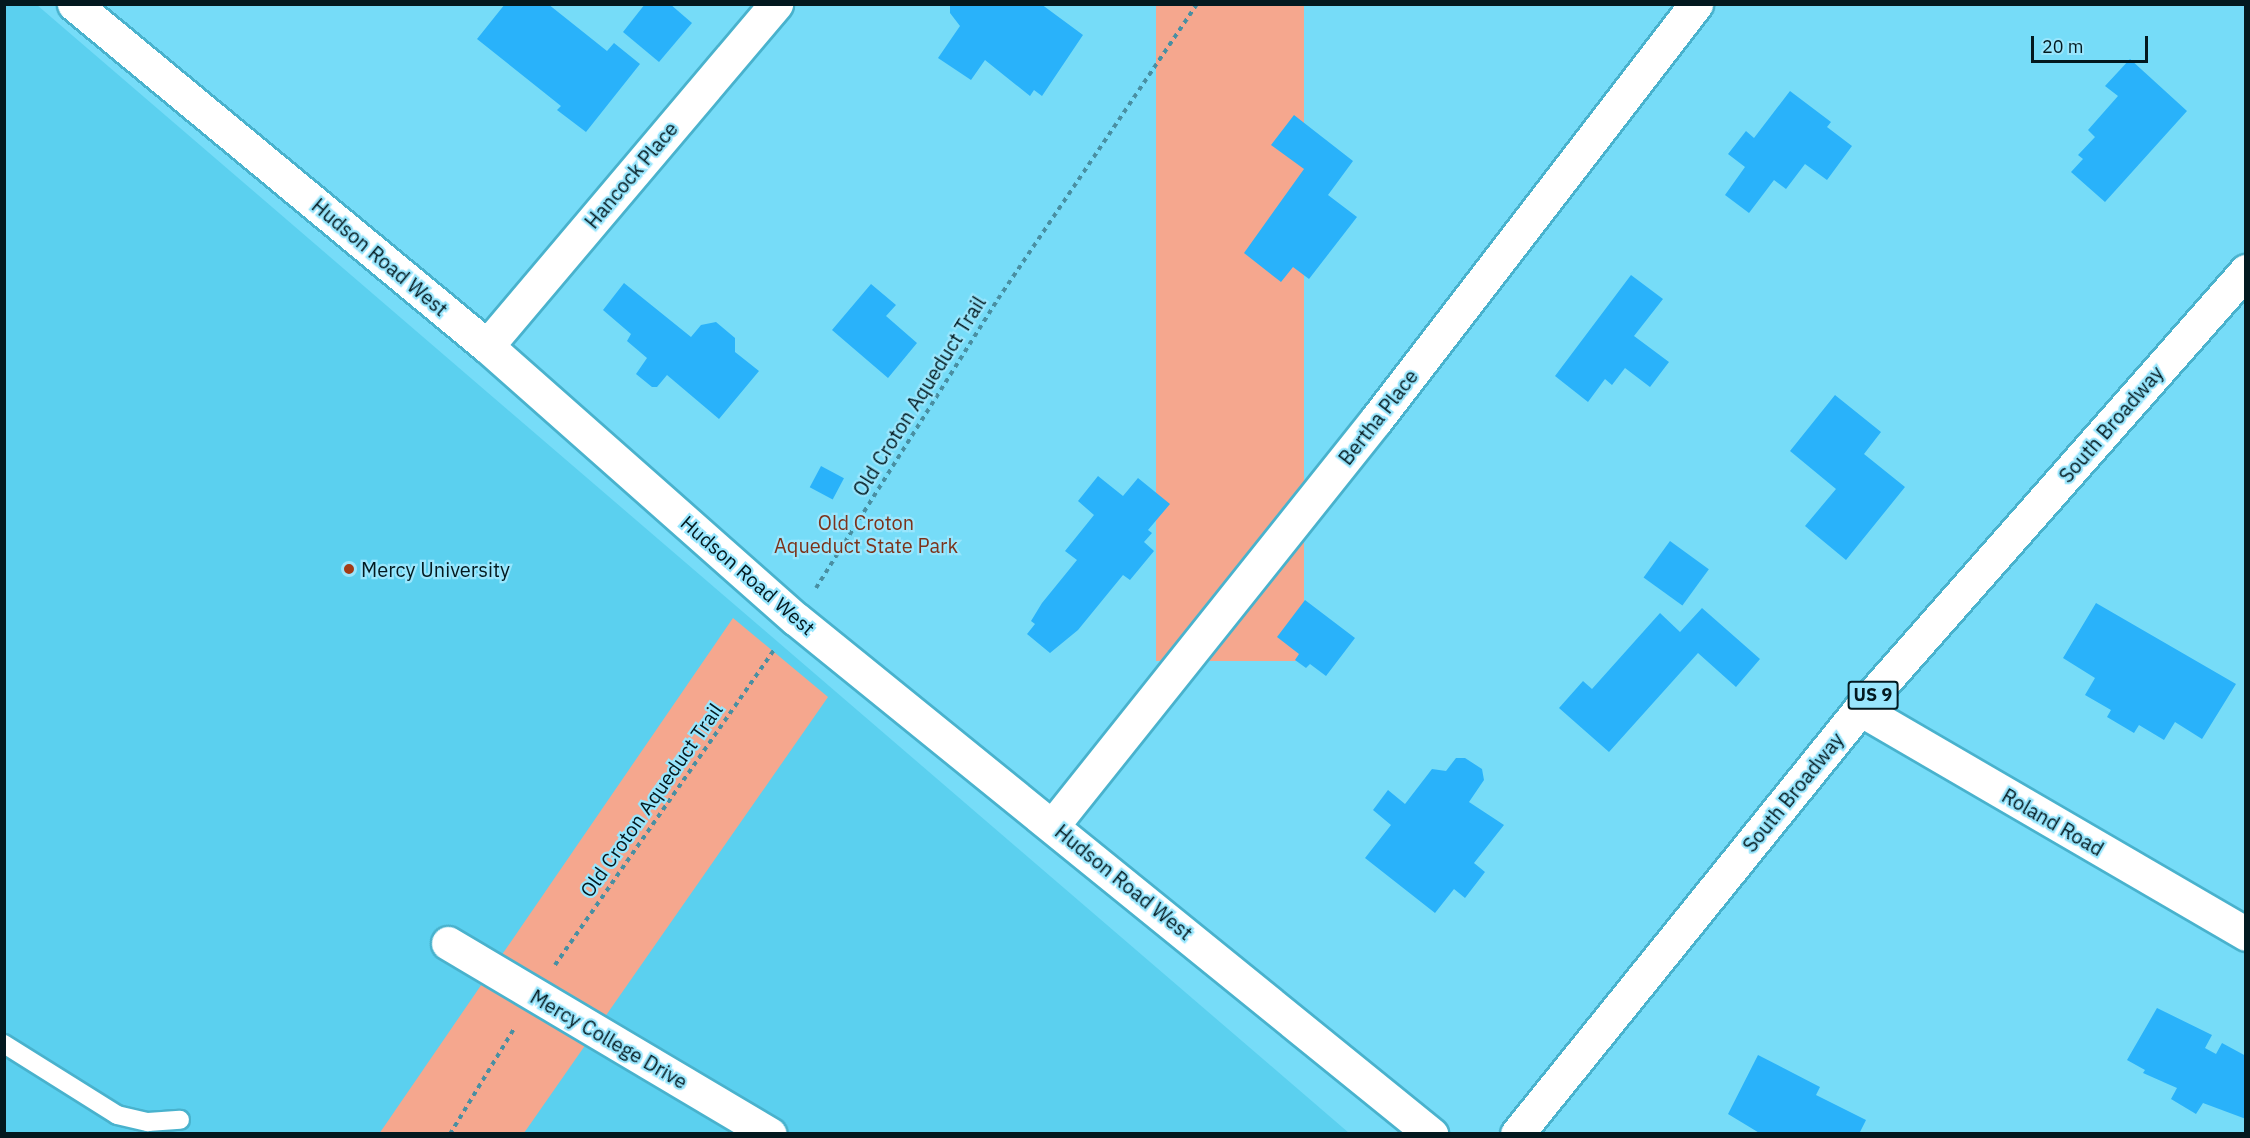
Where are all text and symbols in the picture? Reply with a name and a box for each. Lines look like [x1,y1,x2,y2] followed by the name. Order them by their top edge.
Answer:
[2034,24,2151,62] scale bar
[2042,35,2084,58] text: 20 m
[579,117,683,233] street label: Hancock Place
[307,193,453,321] street label: Hudson Road West
[848,292,990,500] street label: Old Croton Aqueduct Trail
[2054,361,2168,487] street label: South Broadway
[1333,365,1423,469] street label: Bertha Place
[676,510,820,640] street label: Hudson Road West
[774,510,958,557] park label: Old Croton Aqueduct State Park
[361,557,510,581] place label: Mercy University
[342,562,356,576] marker: Mercy University
[1848,680,1898,710] road number: US 9
[575,698,727,902] street label: Old Croton Aqueduct Trail
[1737,727,1849,857] street label: South Broadway
[1998,783,2108,861] street label: Roland Road
[1050,819,1198,945] street label: Hudson Road West
[526,984,692,1094] street label: Mercy College Drive

